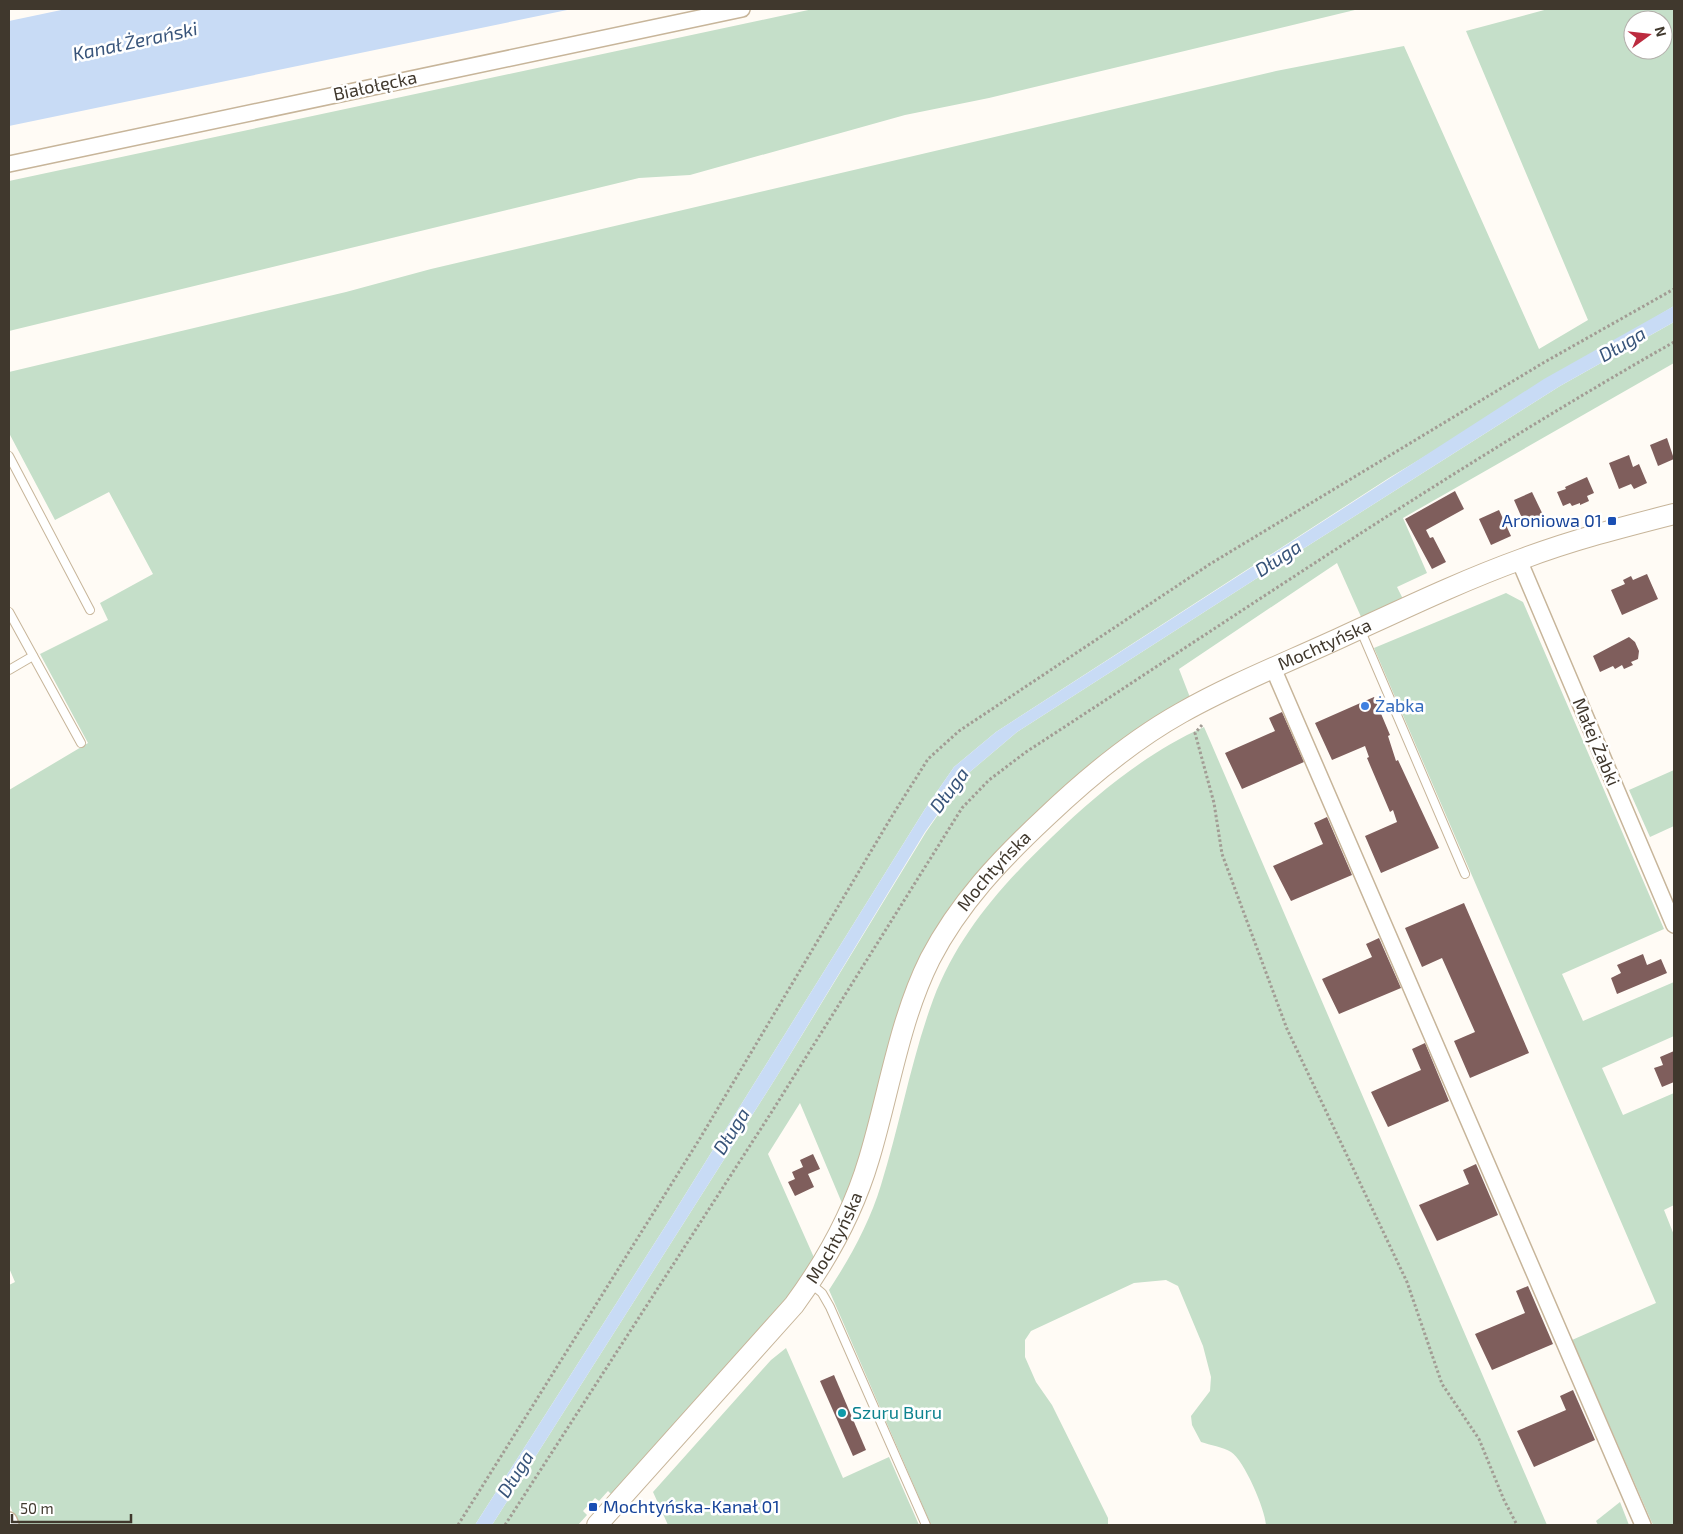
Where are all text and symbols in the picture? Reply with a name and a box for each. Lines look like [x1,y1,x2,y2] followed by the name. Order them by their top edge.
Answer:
[1623,10,1673,60] north arrow
[70,16,200,65] water label: Kanał Żerański
[1652,24,1671,39] text: N
[331,65,419,105] street label: Białołęcka
[1594,321,1650,366] water label: Długa
[1502,509,1602,531] place label: Aroniowa 01
[1606,515,1618,527] marker: Aroniowa 01
[1250,534,1305,581] water label: Długa
[1274,613,1374,674] street label: Mochtyńska
[1375,694,1424,716] place label: Żabka
[1568,694,1625,789] street label: Małej Żabki
[1359,700,1371,712] marker: Żabka
[924,762,973,817] water label: Długa
[952,826,1035,915] street label: Mochtyńska
[707,1103,754,1158] water label: Długa
[800,1189,867,1287] street label: Mochtyńska
[852,1401,942,1423] place label: Szuru Buru
[836,1407,848,1419] marker: Szuru Buru
[491,1446,538,1501] water label: Długa
[12,1492,131,1524] scale bar
[603,1495,780,1517] place label: Mochtyńska-Kanał 01
[20,1499,54,1517] text: 50 m
[587,1501,599,1513] marker: Mochtyńska-Kanał 01

